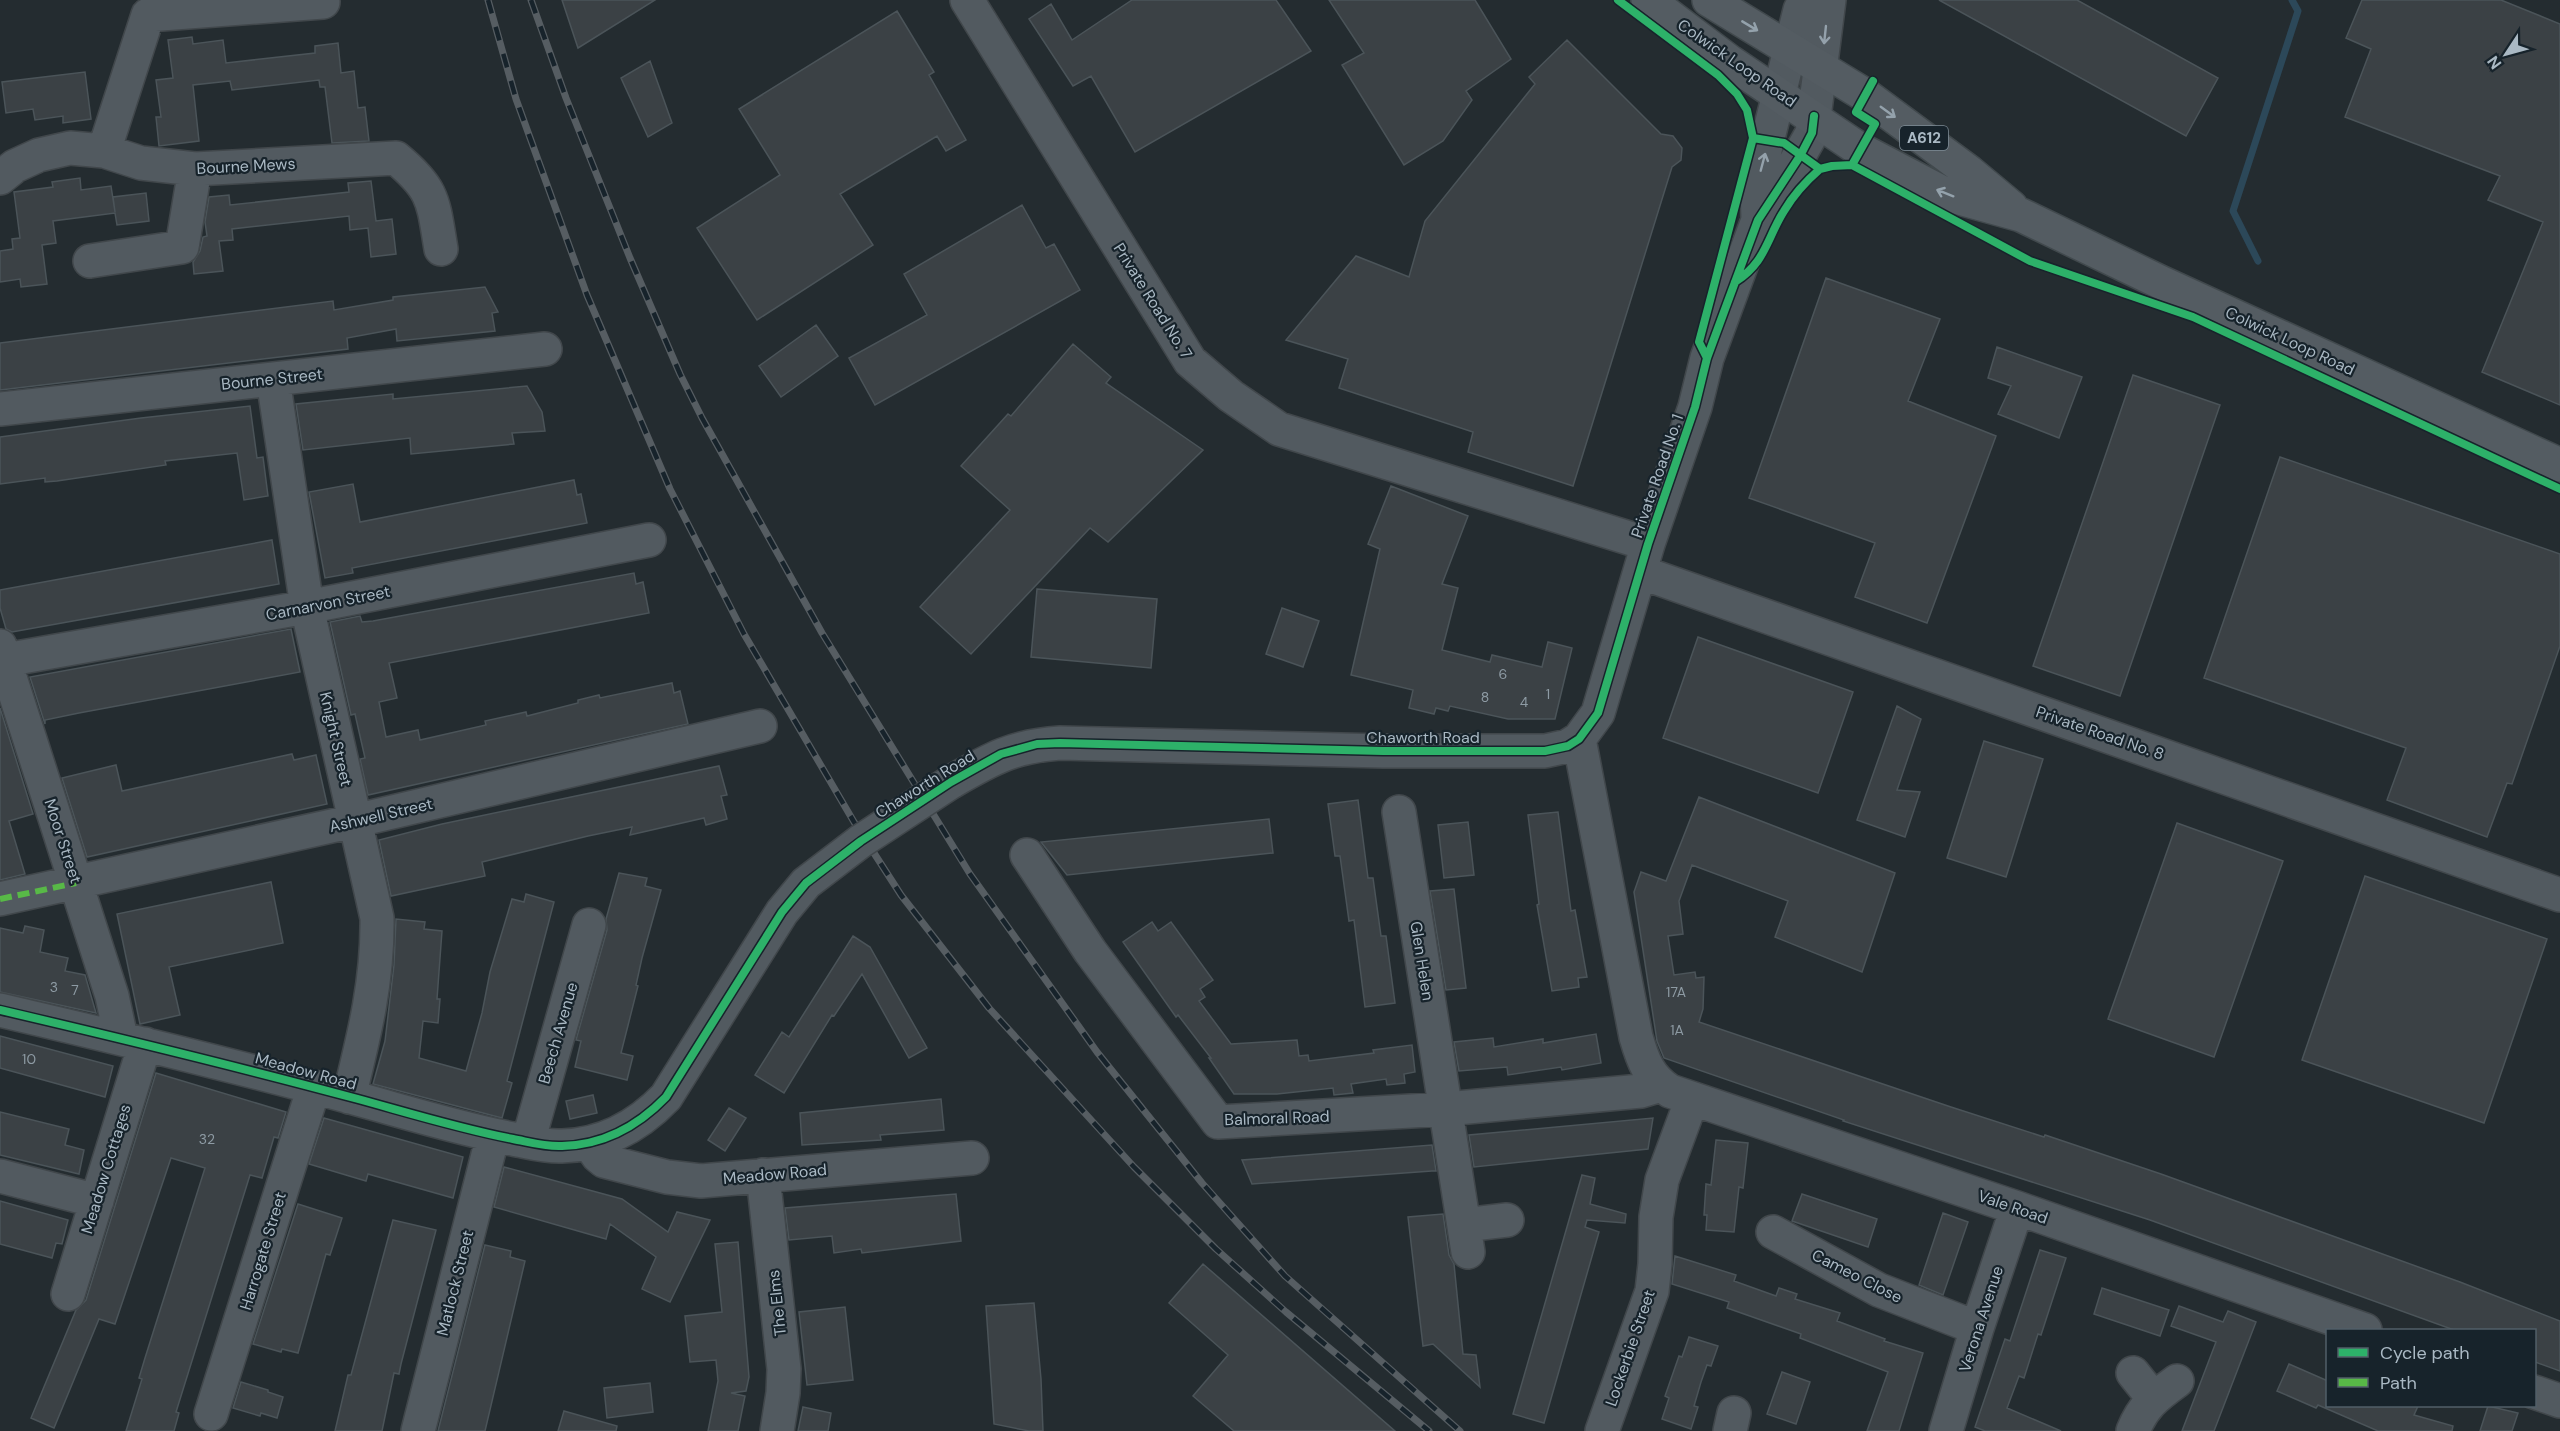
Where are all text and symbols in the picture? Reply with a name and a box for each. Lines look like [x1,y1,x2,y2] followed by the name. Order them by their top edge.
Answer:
[1673,14,1801,112] street label: Colwick Loop Road
[1741,20,1758,32] one-way arrow
[1819,24,1830,44] one-way arrow
[2476,24,2536,84] north arrow
[2482,52,2506,73] text: N
[1880,105,1896,118] one-way arrow
[1900,126,1948,150] road number: A612
[196,153,296,179] street label: Bourne Mews
[1757,153,1769,172] one-way arrow
[1936,186,1955,197] one-way arrow
[1109,239,1197,363] street label: Private Road No. 7
[2222,302,2358,380] street label: Colwick Loop Road
[220,363,324,395] street label: Bourne Street
[1626,411,1688,541] street label: Private Road No. 1
[264,581,392,625] street label: Carnarvon Street
[1499,665,1507,683] house number: 6
[1546,685,1550,703] house number: 1
[1481,688,1489,706] house number: 8
[315,690,357,788] street label: Knight Street
[1520,693,1529,711] house number: 4
[2033,701,2167,765] street label: Private Road No. 8
[1366,727,1480,748] street label: Chaworth Road
[871,745,979,823] street label: Chaworth Road
[327,793,435,837] street label: Ashwell Street
[39,796,87,886] street label: Moor Street
[1405,920,1439,1002] street label: Glen Helen
[50,978,58,996] house number: 3
[533,980,583,1086] street label: Beech Avenue
[71,981,79,999] house number: 7
[1666,983,1686,1001] house number: 17A
[1670,1021,1684,1039] house number: 1A
[253,1047,359,1095] street label: Meadow Road
[22,1050,36,1068] house number: 10
[76,1102,136,1236] street label: Meadow Cottages
[1224,1106,1330,1130] street label: Balmoral Road
[199,1130,215,1148] house number: 32
[722,1159,828,1189] street label: Meadow Road
[1975,1185,2051,1229] street label: Vale Road
[235,1189,291,1313] street label: Harrogate Street
[432,1228,478,1338] street label: Matlock Street
[1808,1244,1906,1308] street label: Cameo Close
[1954,1263,2008,1375] street label: Verona Avenue
[763,1269,791,1337] street label: The Elms
[1600,1287,1660,1409] street label: Lockerbie Street
[2326,1329,2536,1407] legend
[2380,1341,2470,1365] text: Cycle path
[2380,1371,2417,1395] text: Path

